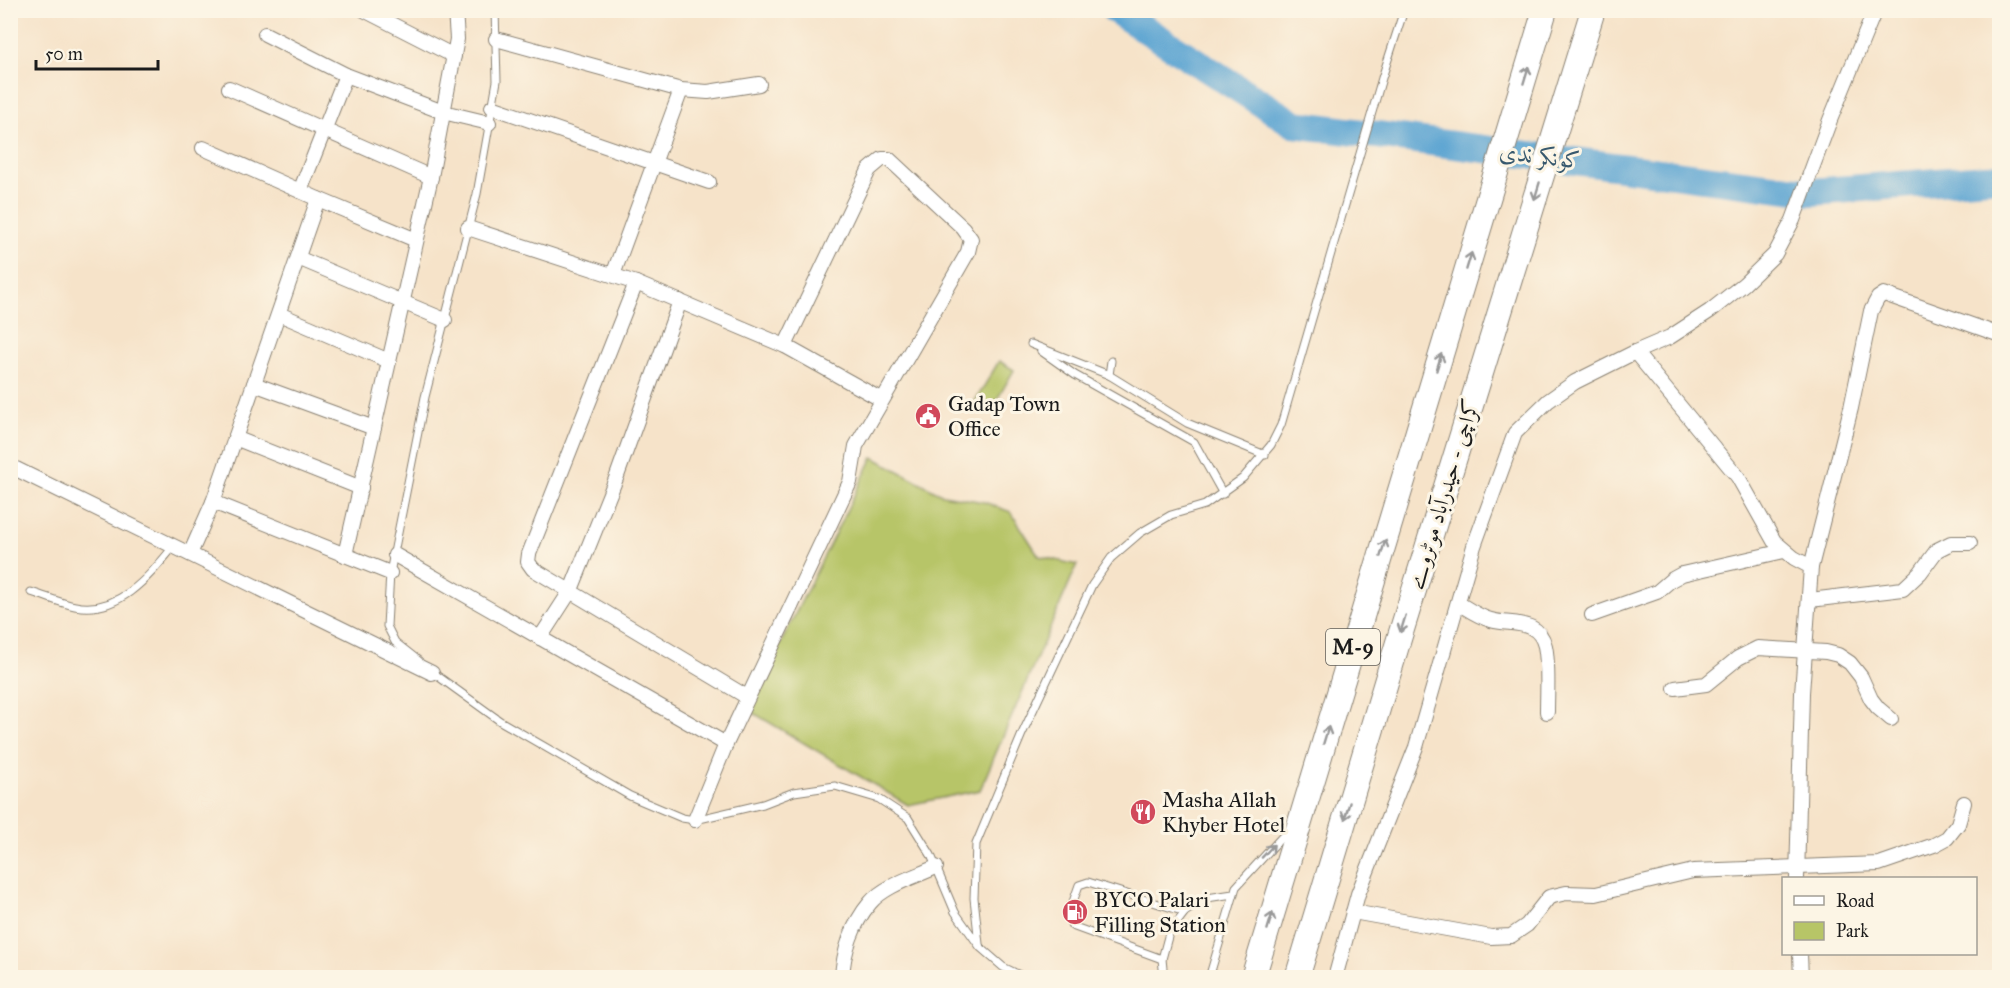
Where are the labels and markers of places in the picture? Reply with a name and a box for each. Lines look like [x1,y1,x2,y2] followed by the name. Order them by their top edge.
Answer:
[948,390,1060,442] place label: Gadap Town Office
[913,401,943,431] public building icon: Gadap Town Office
[1162,786,1286,838] place label: Masha Allah Khyber Hotel
[1128,797,1158,827] restaurant icon: Masha Allah Khyber Hotel
[1094,886,1226,938] place label: BYCO Palari Filling Station
[1060,897,1090,927] fuel station icon: BYCO Palari Filling Station

